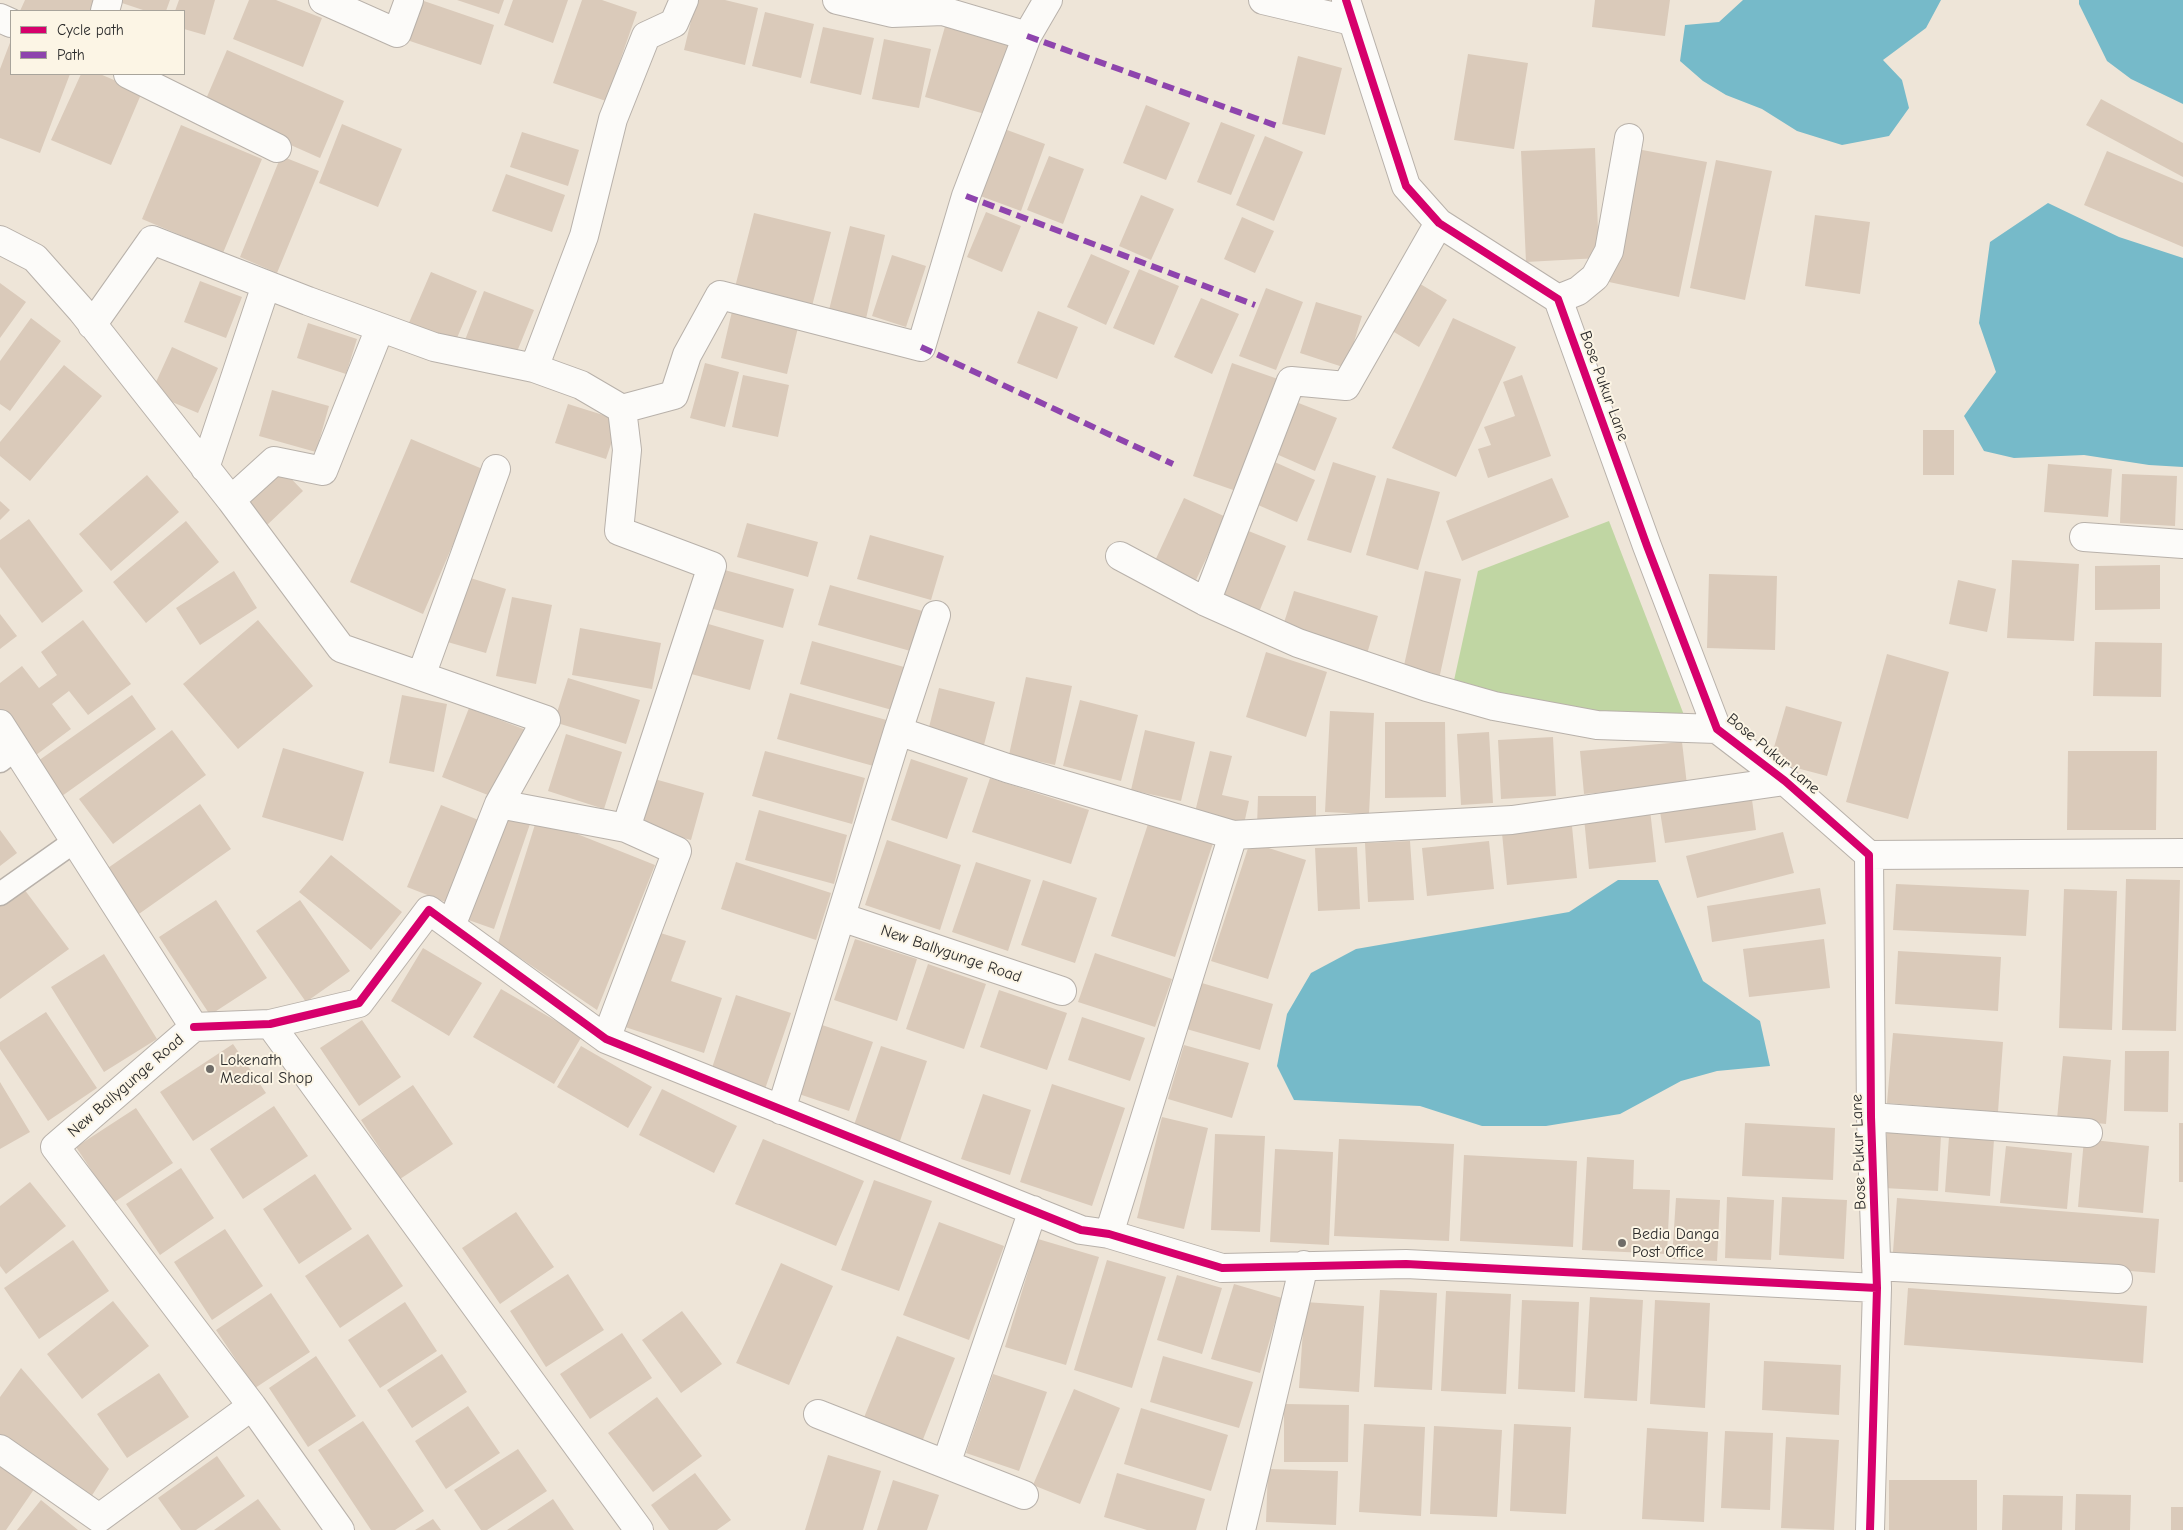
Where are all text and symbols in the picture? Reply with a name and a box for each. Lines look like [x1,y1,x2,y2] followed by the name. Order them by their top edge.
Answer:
[10,10,185,75] legend
[57,21,124,39] text: Cycle path
[57,46,85,64] text: Path
[1575,328,1633,444] street label: Bose Pukur Lane
[1722,709,1824,799] street label: Bose Pukur Lane
[878,921,1024,987] street label: New Ballygunge Road
[64,1030,188,1142] street label: New Ballygunge Road
[220,1050,313,1088] place label: Lokenath Medical Shop
[204,1063,216,1075] marker: Lokenath Medical Shop
[1847,1094,1871,1210] street label: Bose Pukur Lane
[1632,1224,1720,1262] place label: Bedia Danga Post Office
[1616,1237,1628,1249] marker: Bedia Danga Post Office

